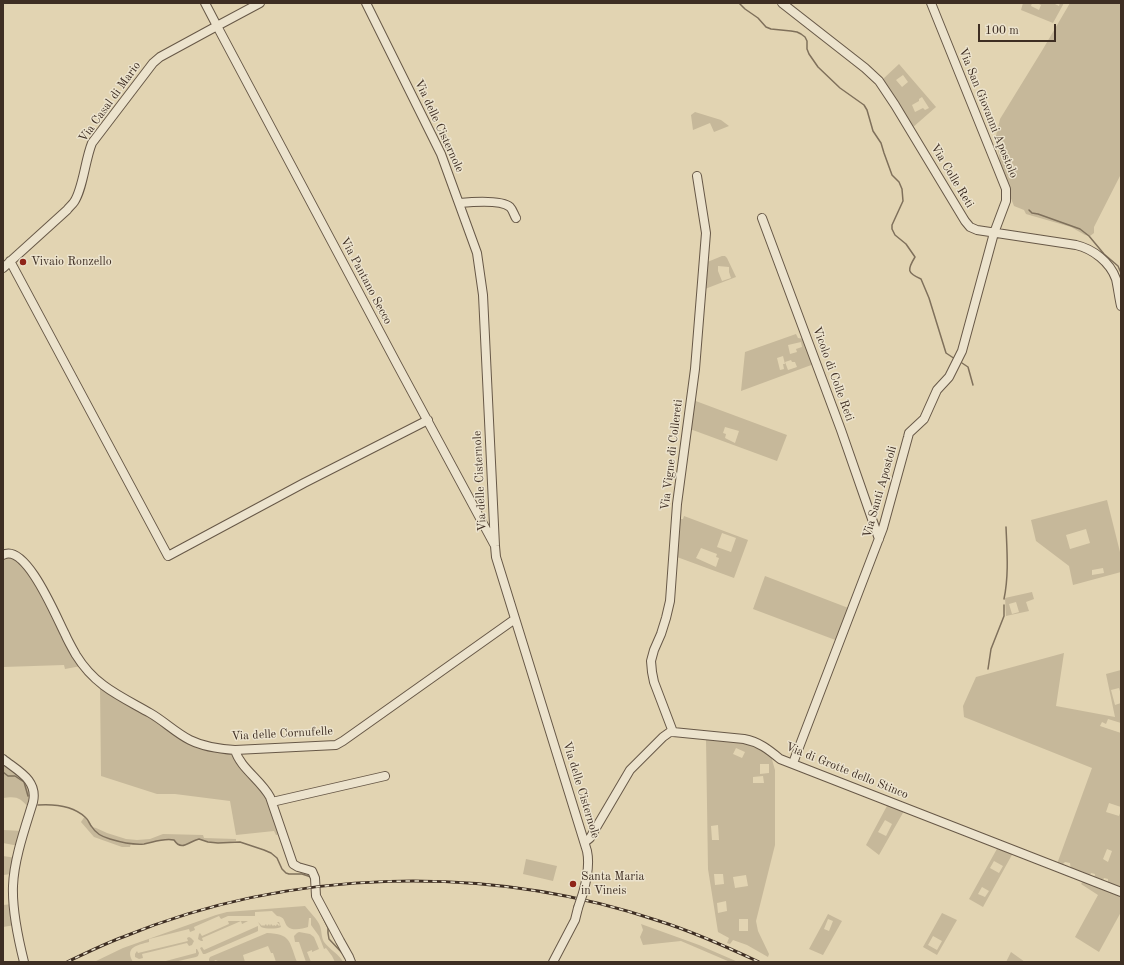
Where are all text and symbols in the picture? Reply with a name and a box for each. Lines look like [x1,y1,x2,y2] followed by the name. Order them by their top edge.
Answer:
[980,16,1058,42] scale bar
[985,25,1019,37] text: 100 m
[955,46,1021,180] street label: Via San Giovanni Apostolo
[76,59,144,145] street label: Via Casal di Mario
[411,77,467,175] street label: Via delle Cisternole
[927,141,977,211] street label: Via Colle Reti
[337,235,395,327] street label: Via Pantano Secco
[31,255,112,269] place label: Vivaio Ronzello
[18,257,28,267] marker: Vivaio Ronzello
[809,325,857,423] street label: Vicolo di Colle Reti
[658,399,686,511] street label: Via Vigne di Collereti
[470,430,490,532] street label: Via delle Cisternole
[860,444,900,540] street label: Via Santi Apostoli
[231,724,333,744] street label: Via delle Cornufelle
[559,740,603,840] street label: Via delle Cisternole
[784,740,910,802] street label: Via di Grotte dello Stinco
[581,870,644,898] place label: Santa Maria in Vineis
[568,879,578,889] marker: Santa Maria in Vineis

